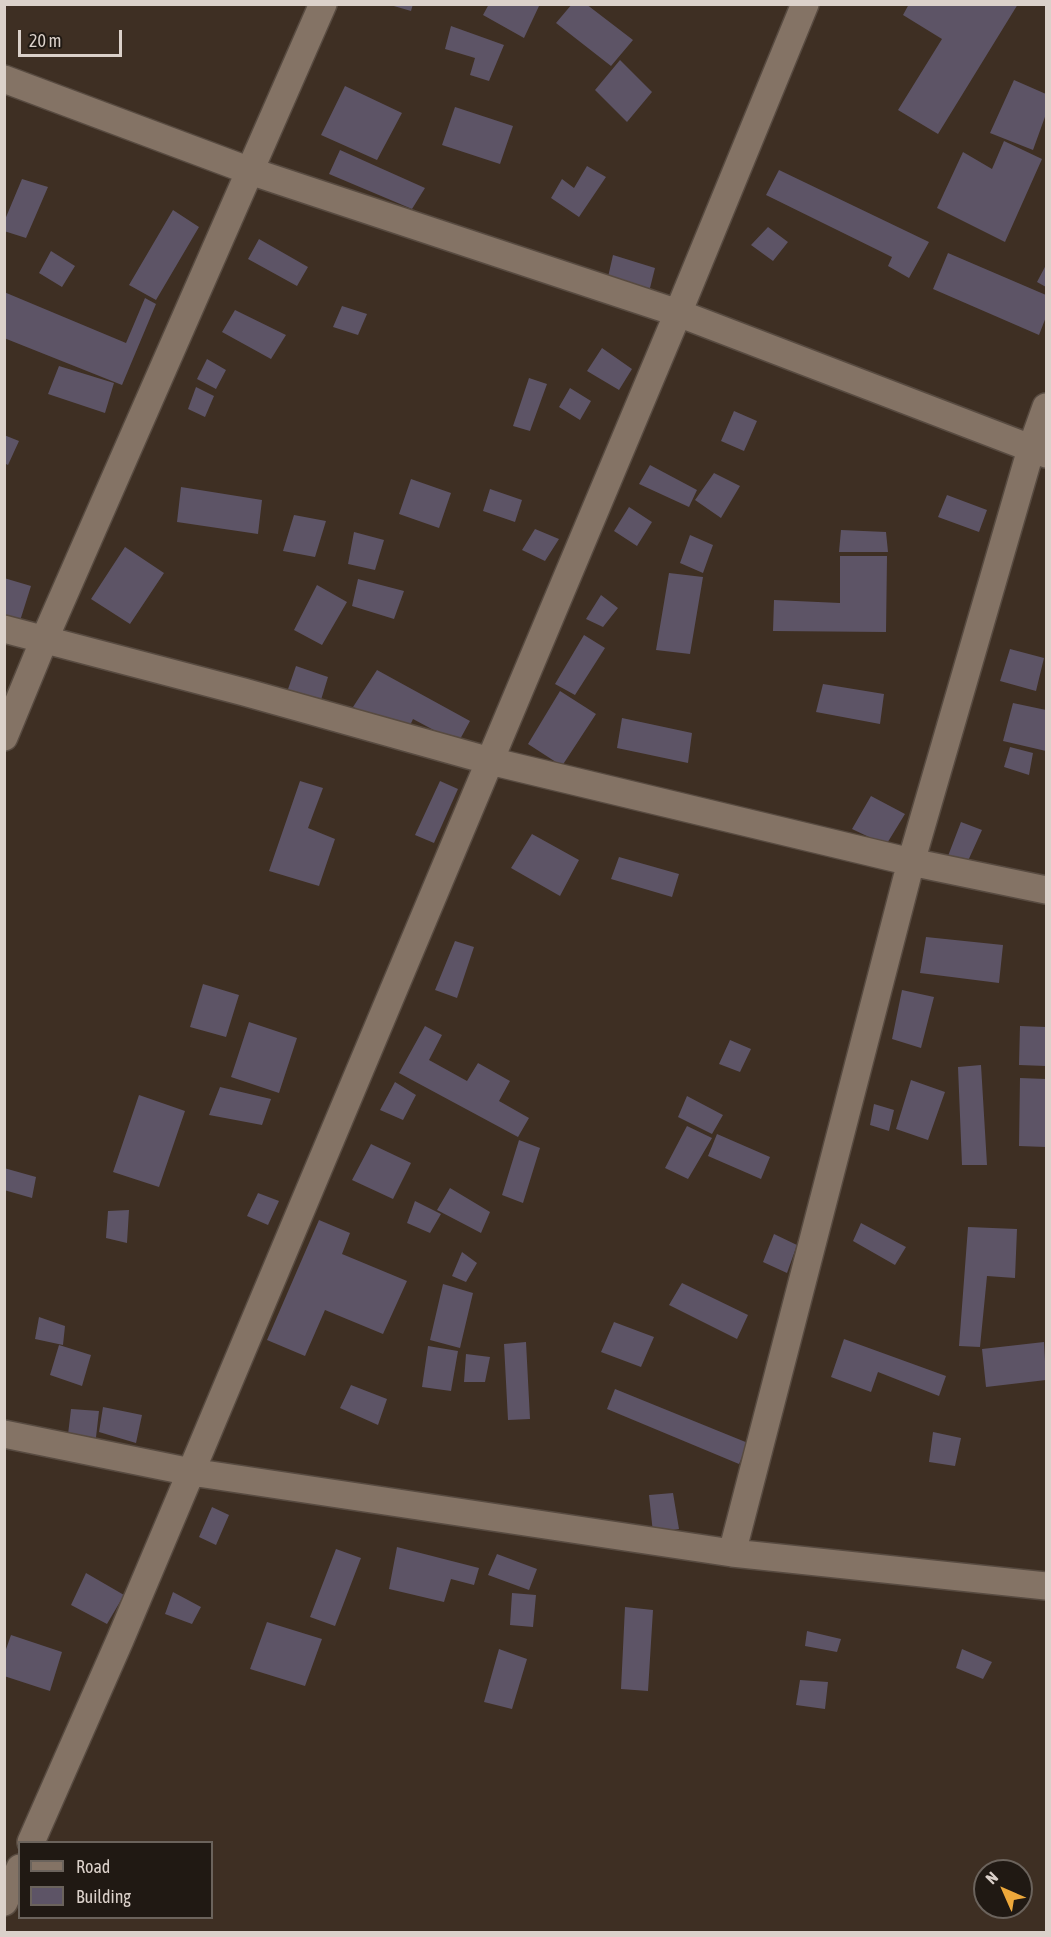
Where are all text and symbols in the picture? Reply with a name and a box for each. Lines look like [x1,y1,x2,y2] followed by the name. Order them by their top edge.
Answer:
[21,18,124,56] scale bar
[29,30,61,51] text: 20 m
[18,1841,213,1919] legend
[76,1856,110,1877] text: Road
[973,1859,1033,1919] north arrow
[982,1868,1001,1887] text: N
[76,1886,131,1907] text: Building

